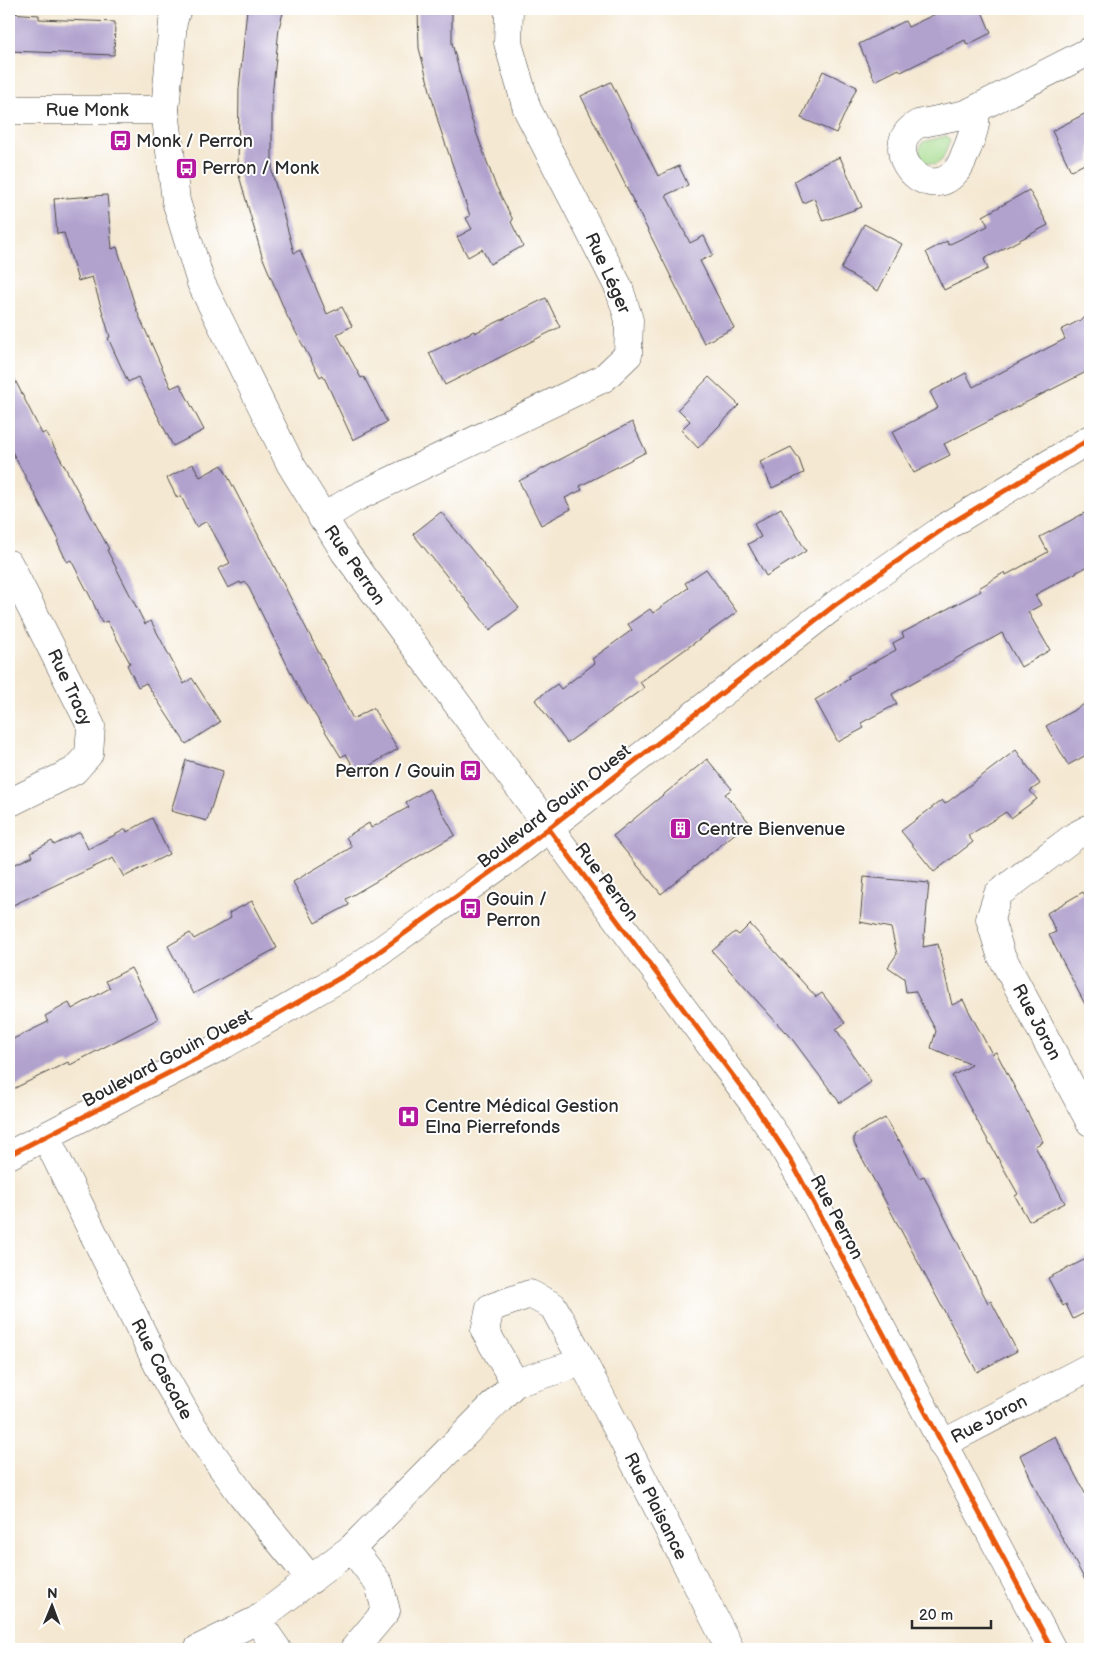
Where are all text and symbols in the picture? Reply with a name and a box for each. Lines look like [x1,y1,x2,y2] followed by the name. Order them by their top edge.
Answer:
[45,100,129,121] street label: Rue Monk
[108,129,132,153] bus stop icon: Monk / Perron
[136,131,253,152] place label: Monk / Perron
[174,156,198,180] bus stop icon: Perron / Monk
[202,158,319,179] place label: Perron / Monk
[580,229,635,317] street label: Rue Léger
[319,521,390,609] street label: Rue Perron
[43,646,97,729] street label: Rue Tracy
[474,740,635,873] street label: Boulevard Gouin Ouest
[459,759,483,783] bus stop icon: Perron / Gouin
[335,761,455,782] place label: Perron / Gouin
[669,817,693,841] building icon: Centre Bienvenue
[697,819,845,840] place label: Centre Bienvenue
[570,839,643,926] street label: Rue Perron
[486,889,547,931] place label: Gouin / Perron
[458,897,482,921] bus stop icon: Gouin / Perron
[1008,981,1065,1064] street label: Rue Joron
[79,1005,256,1112] street label: Boulevard Gouin Ouest
[425,1096,619,1138] place label: Centre Médical Gestion Elna Pierrefonds
[397,1104,421,1128] hospital icon: Centre Médical Gestion Elna Pierrefonds
[806,1171,868,1263] street label: Rue Perron
[126,1315,197,1423] street label: Rue Cascade
[948,1391,1031,1448] street label: Rue Joron
[620,1449,692,1564] street label: Rue Plaisance
[28,1580,78,1630] north arrow
[47,1585,58,1602] text: N
[912,1598,990,1630] scale bar
[919,1606,953,1625] text: 20 m

